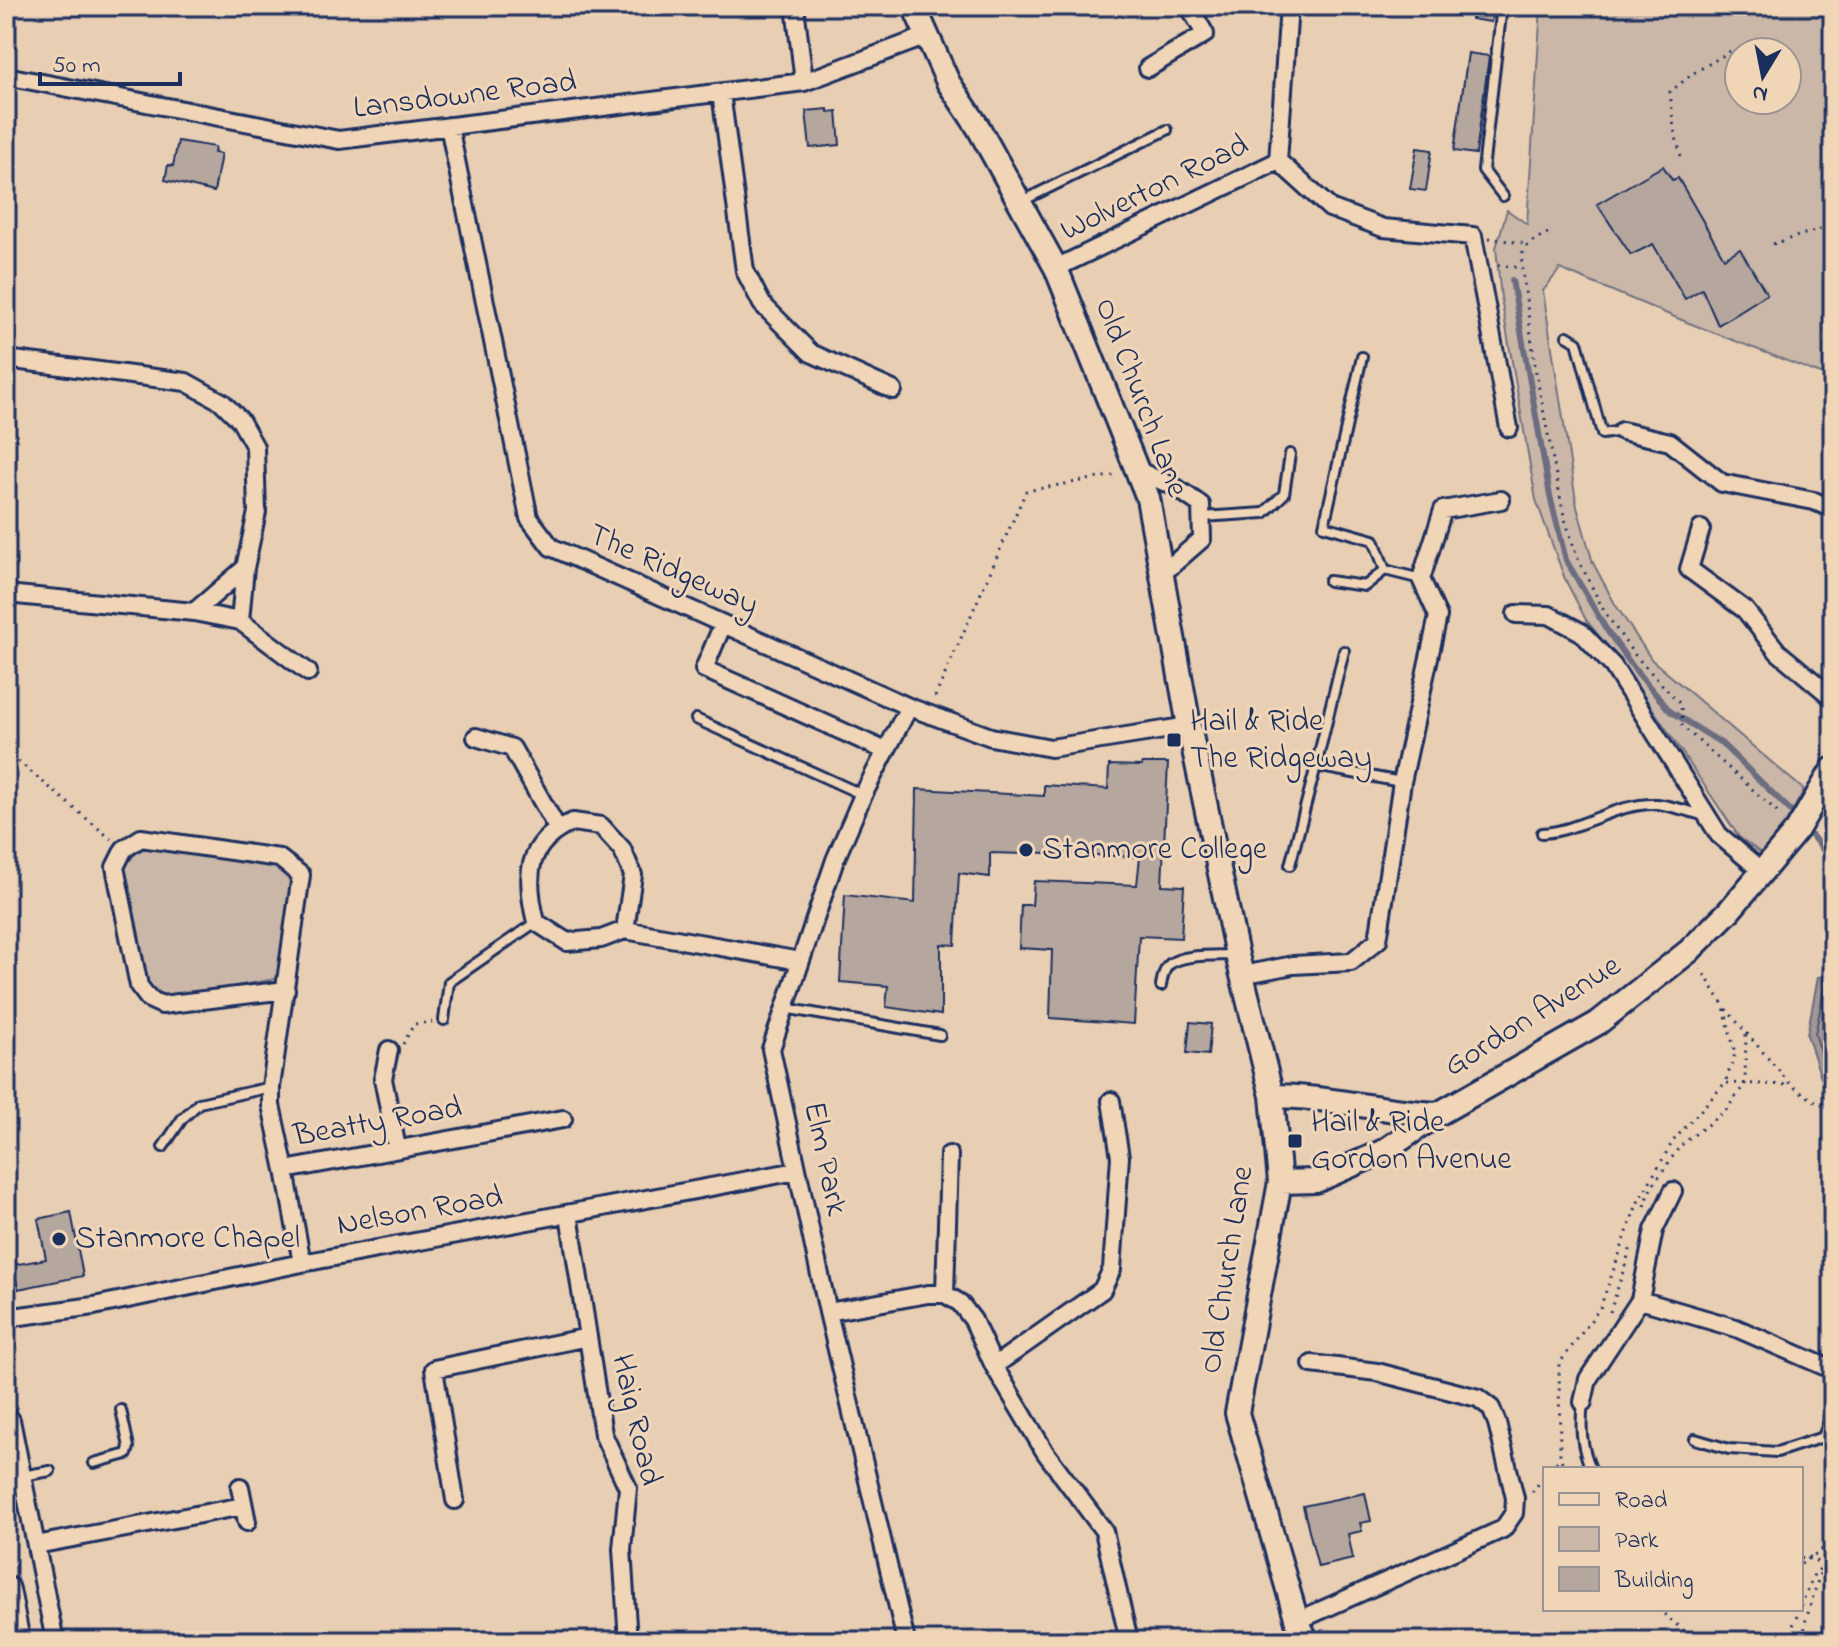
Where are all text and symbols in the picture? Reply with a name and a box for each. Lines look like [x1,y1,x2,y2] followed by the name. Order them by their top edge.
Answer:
[40,36,180,86] scale bar
[1723,36,1803,116] north arrow
[52,49,101,84] text: 50 m
[351,59,579,133] street label: Lansdowne Road
[1750,76,1770,110] text: N
[1053,123,1257,255] street label: Wolverton Road
[1080,292,1200,505] street label: Old Church Lane
[580,512,766,630] street label: The Ridgeway
[1190,699,1372,783] place label: Hail & Ride The Ridgeway
[1165,731,1183,749] marker: Hail & Ride The Ridgeway
[1042,827,1268,874] place label: Stanmore College
[1017,841,1035,859] marker: Stanmore College
[1435,944,1631,1090] street label: Gordon Avenue
[289,1085,466,1161] street label: Beatty Road
[789,1098,859,1221] street label: Elm Park
[1311,1100,1512,1184] place label: Hail & Ride Gordon Avenue
[1286,1132,1304,1150] marker: Hail & Ride Gordon Avenue
[1188,1162,1268,1377] street label: Old Church Lane
[333,1174,507,1250] street label: Nelson Road
[75,1216,300,1263] place label: Stanmore Chapel
[50,1230,68,1248] marker: Stanmore Chapel
[597,1350,673,1490] street label: Haig Road
[1543,1467,1803,1611] legend
[1615,1484,1668,1519] text: Road
[1615,1524,1659,1559] text: Park
[1614,1564,1694,1599] text: Building

